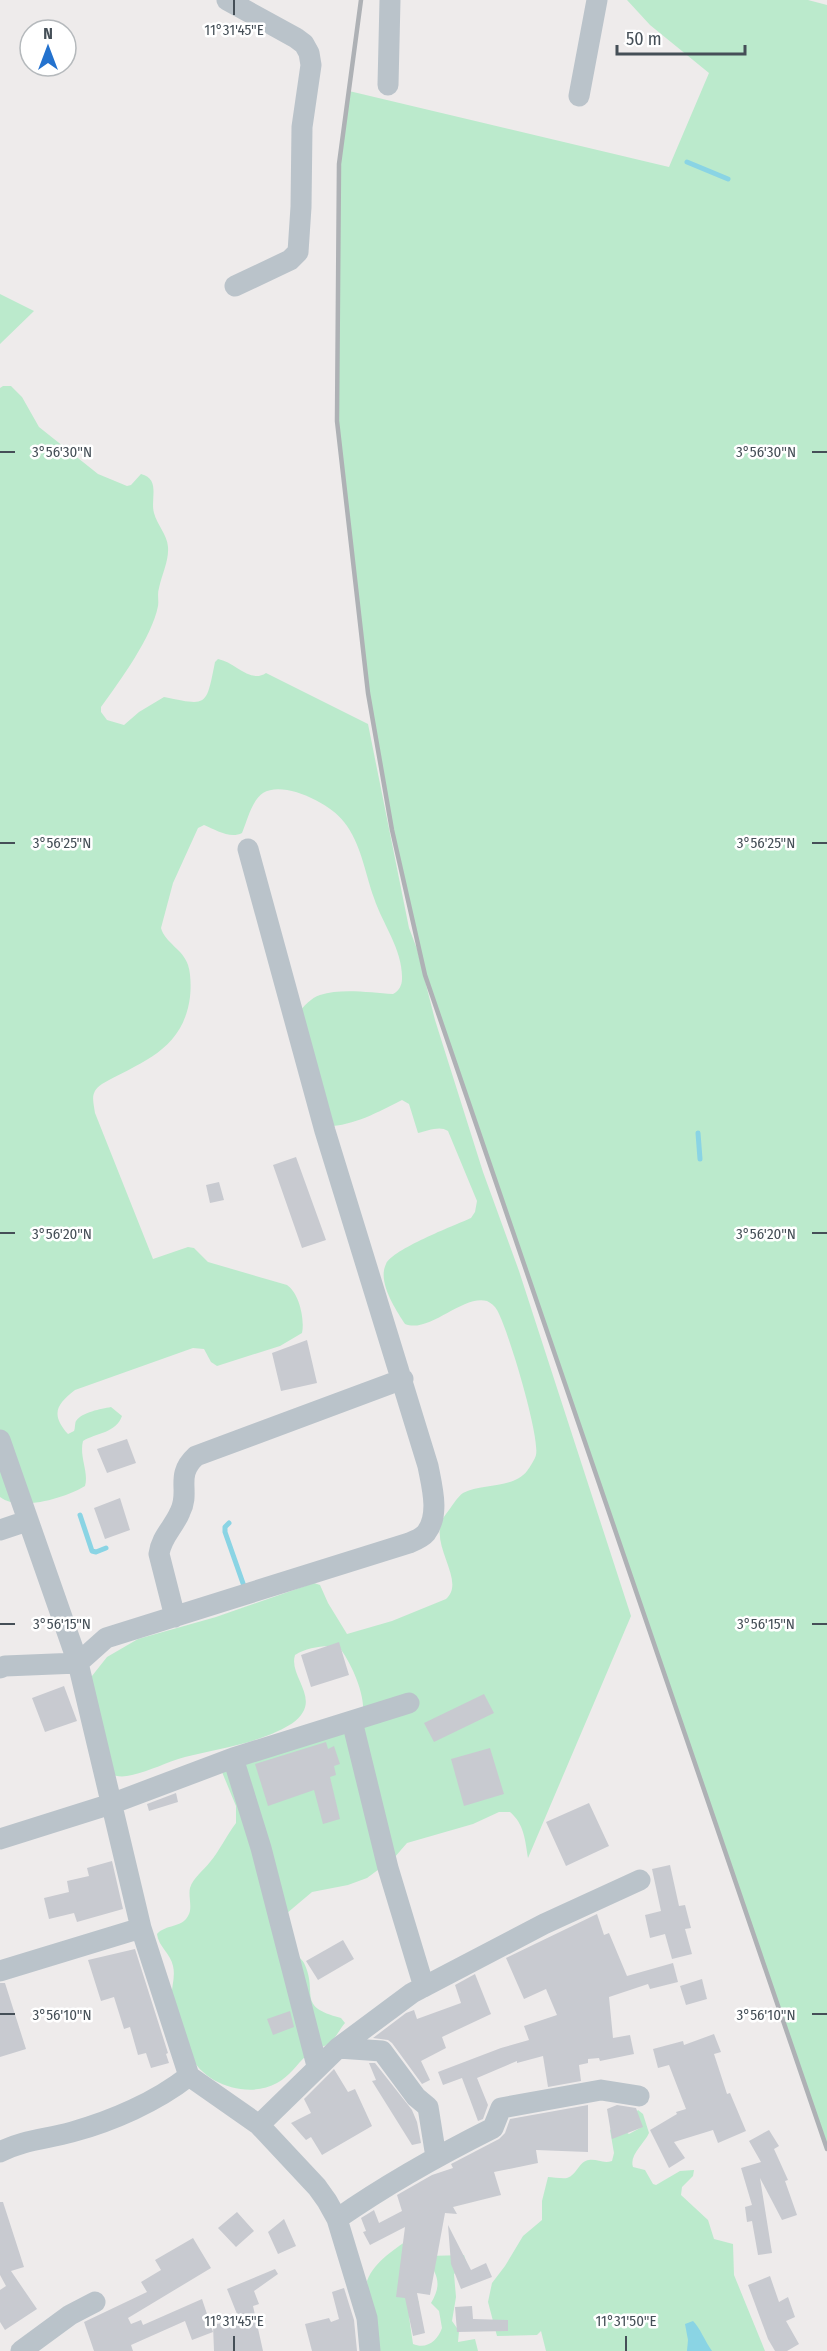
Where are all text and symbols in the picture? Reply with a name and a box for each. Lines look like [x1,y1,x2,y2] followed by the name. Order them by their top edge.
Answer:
[18,18,78,78] north arrow
[617,18,744,56] scale bar
[204,21,264,39] text: 11°31'45"E
[43,24,53,43] text: N
[626,28,662,50] text: 50 m
[32,443,92,461] text: 3°56'30"N
[736,443,796,461] text: 3°56'30"N
[33,834,91,852] text: 3°56'25"N
[737,834,795,852] text: 3°56'25"N
[32,1225,92,1243] text: 3°56'20"N
[736,1225,796,1243] text: 3°56'20"N
[33,1615,91,1633] text: 3°56'15"N
[737,1615,795,1633] text: 3°56'15"N
[32,2006,92,2024] text: 3°56'10"N
[736,2006,796,2024] text: 3°56'10"N
[204,2312,264,2330] text: 11°31'45"E
[595,2312,657,2330] text: 11°31'50"E

